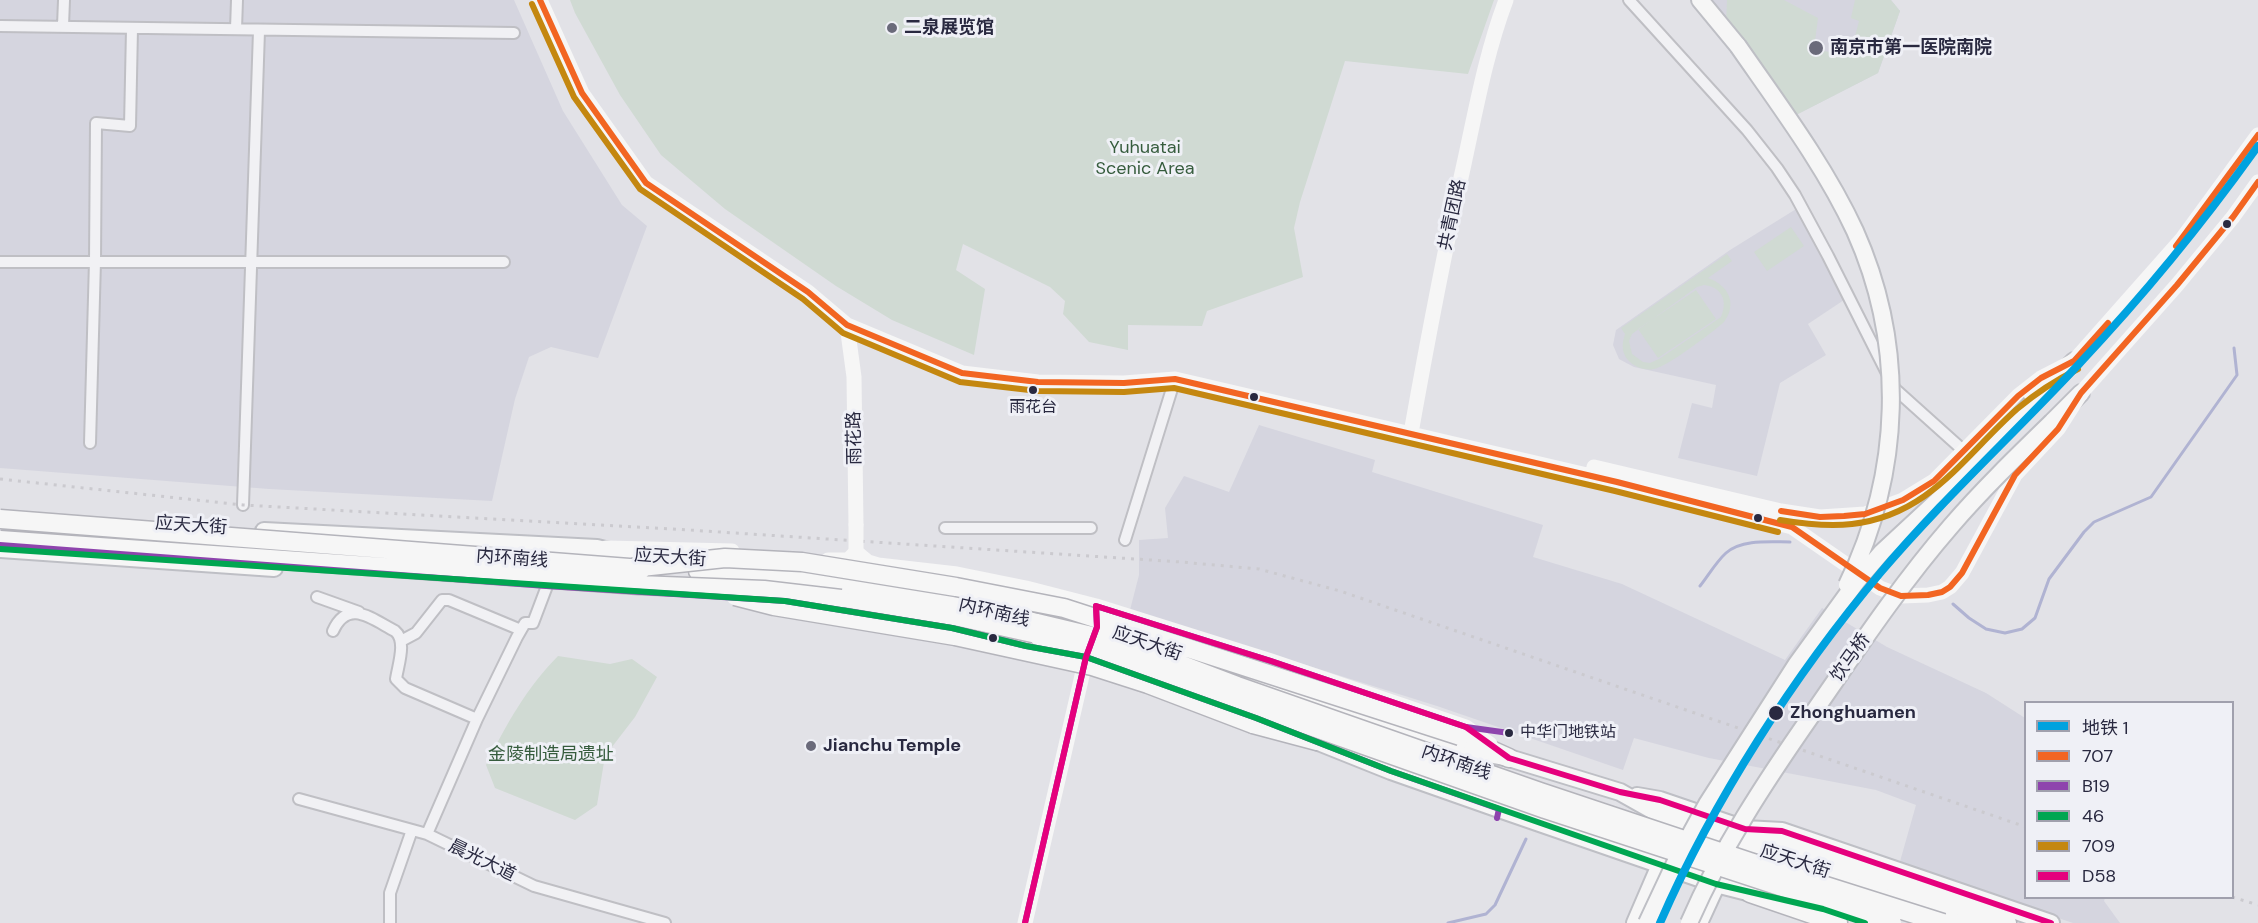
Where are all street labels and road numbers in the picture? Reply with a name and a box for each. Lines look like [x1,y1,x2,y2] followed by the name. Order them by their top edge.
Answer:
[1435,178,1471,252] street label: 共青团路
[844,411,866,465] street label: 雨花路
[154,513,228,539] street label: 应天大街
[633,545,707,571] street label: 应天大街
[475,546,549,572] street label: 内环南线
[956,594,1032,632] street label: 内环南线
[1109,622,1185,666] street label: 应天大街
[1827,630,1875,686] street label: 饮马桥
[1418,741,1494,785] street label: 内环南线
[445,836,519,886] street label: 晨光大道
[1757,841,1833,883] street label: 应天大街

